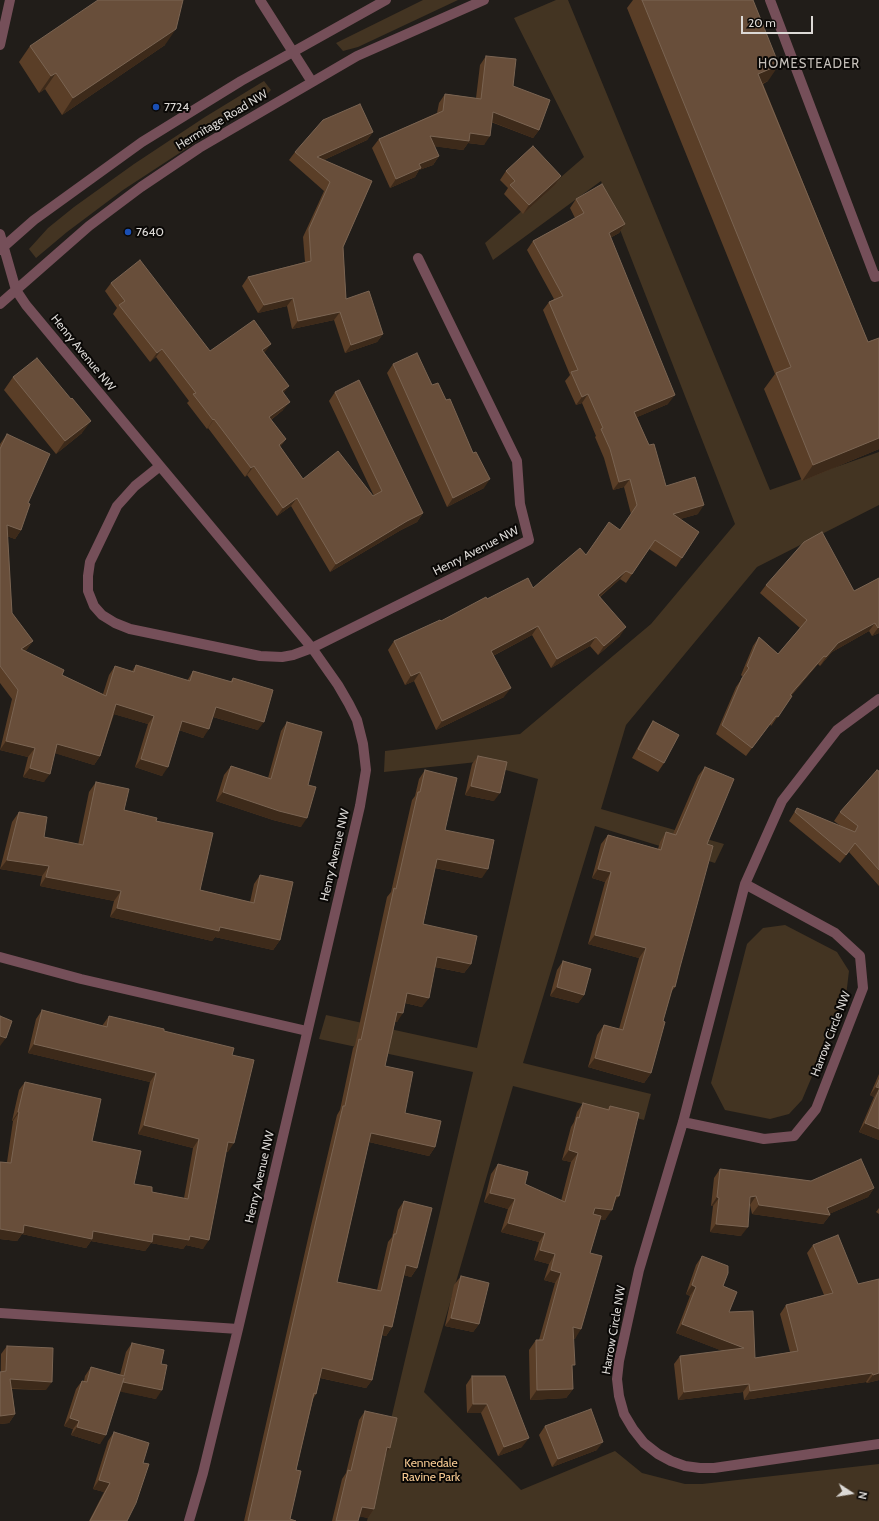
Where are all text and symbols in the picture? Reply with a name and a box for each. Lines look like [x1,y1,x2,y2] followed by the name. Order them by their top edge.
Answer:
[743,8,815,34] scale bar
[748,15,776,30] text: 20 m
[758,56,860,72] district label: HOMESTEADER
[174,87,270,153] street label: Hermitage Road NW
[164,100,189,114] place label: 7724
[151,102,161,112] marker: 7724
[136,225,164,239] place label: 7640
[123,227,133,237] marker: 7640
[48,312,118,394] street label: Henry Avenue NW
[431,523,521,579] street label: Henry Avenue NW
[317,807,353,903] street label: Henry Avenue NW
[808,989,854,1079] street label: Harrow Circle NW
[242,1129,278,1225] street label: Henry Avenue NW
[599,1284,629,1376] street label: Harrow Circle NW
[402,1456,460,1484] park label: Kennedale Ravine Park
[831,1473,871,1513] north arrow
[855,1490,870,1501] text: N

